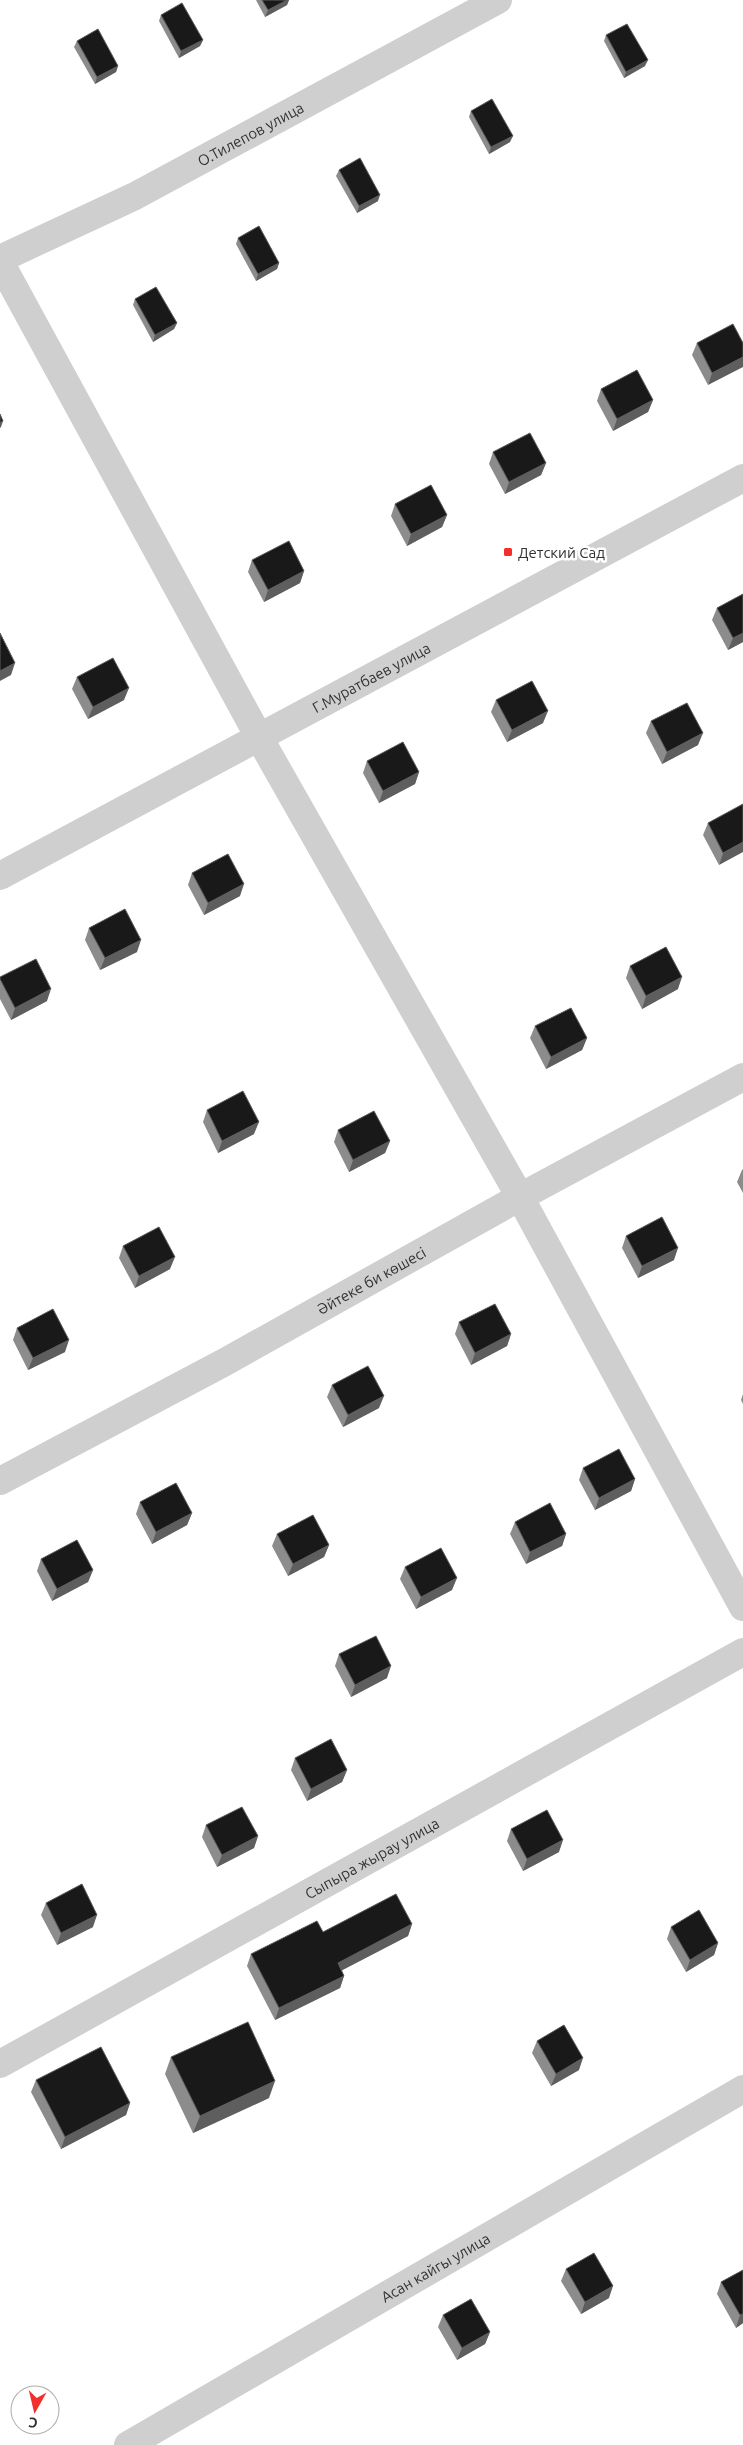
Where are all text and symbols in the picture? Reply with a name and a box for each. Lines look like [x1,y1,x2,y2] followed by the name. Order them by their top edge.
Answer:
[194,98,306,169] street label: О.Тилепов улица
[518,544,605,561] place label: Детский Сад
[502,546,514,558] marker: Детский Сад
[309,639,433,716] street label: Г.Муратбаев улица
[314,1243,429,1317] street label: Әйтеке би көшесі
[302,1814,442,1902] street label: Сыпыра жырау улица
[378,2229,493,2305] street label: Асан кайгы улица
[10,2385,60,2435] north arrow
[28,2414,39,2431] text: С

